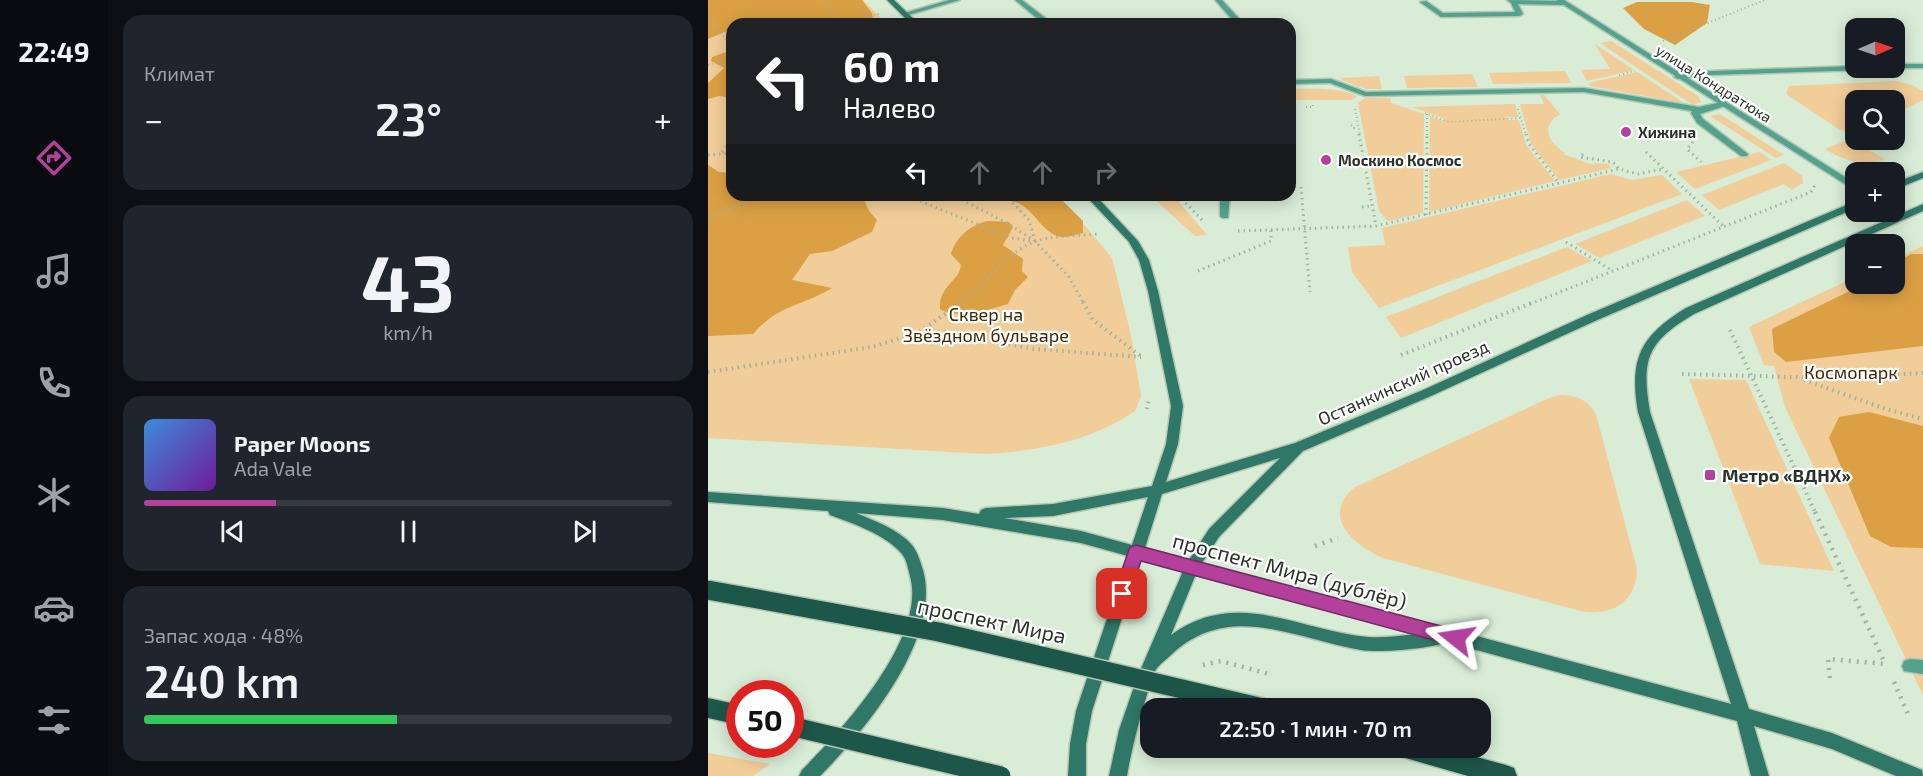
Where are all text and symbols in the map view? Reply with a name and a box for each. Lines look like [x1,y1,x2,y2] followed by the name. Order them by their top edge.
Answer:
[1845,18,1905,78] north arrow
[1845,18,1905,294] map controls
[18,35,90,67] text: 22:49
[843,40,940,90] text: 60 m
[1652,40,1775,127] street label: улица Кондратюка
[744,42,822,120] icon: left
[144,61,215,85] text: Климат
[1845,90,1905,150] button: search
[375,91,442,145] text: 23°
[843,91,936,123] text: Налево
[144,99,163,139] text: −
[654,99,672,139] text: +
[1638,123,1696,141] place label: Хижина
[1619,125,1633,139] marker: Хижина
[33,137,75,179] icon: directions
[1338,151,1462,169] place label: Москино Космос
[1319,153,1333,167] marker: Москино Космос
[900,156,933,189] icon: left
[963,156,996,189] icon: ahead
[1026,156,1059,189] icon: ahead
[1089,156,1122,189] icon: right
[1845,162,1905,222] button: +
[361,234,455,328] text: 43
[1845,234,1905,294] button: −
[33,250,75,292] icon: music
[903,303,1069,346] park label: Сквер на Звёздном бульваре
[383,320,433,344] text: km/h
[1314,334,1492,430] street label: Останкинский проезд
[1804,361,1898,383] park label: Космопарк
[33,362,75,404] icon: phone
[234,430,370,456] text: Paper Moons
[234,456,312,480] text: Ada Vale
[1722,464,1851,486] place label: Метро «ВДНХ»
[1703,468,1717,482] marker: Метро «ВДНХ»
[33,474,75,516] icon: climate
[216,515,249,548] icon: previous
[392,515,425,548] icon: pause
[568,515,601,548] icon: next
[1170,527,1410,614] street label: проспект Мира (дублёр)
[1096,568,1147,619] pin
[1105,577,1138,610] icon: arrive
[33,587,75,629] icon: car
[916,592,1068,648] street label: проспект Мира
[1424,606,1488,670] position arrow
[144,623,303,647] text: Запас хода · 48%
[144,653,300,707] text: 240 km
[726,680,804,758] speed limit sign: 50
[33,699,75,741] icon: filters
[1219,715,1412,741] text: 22:50 · 1 мин · 70 m

